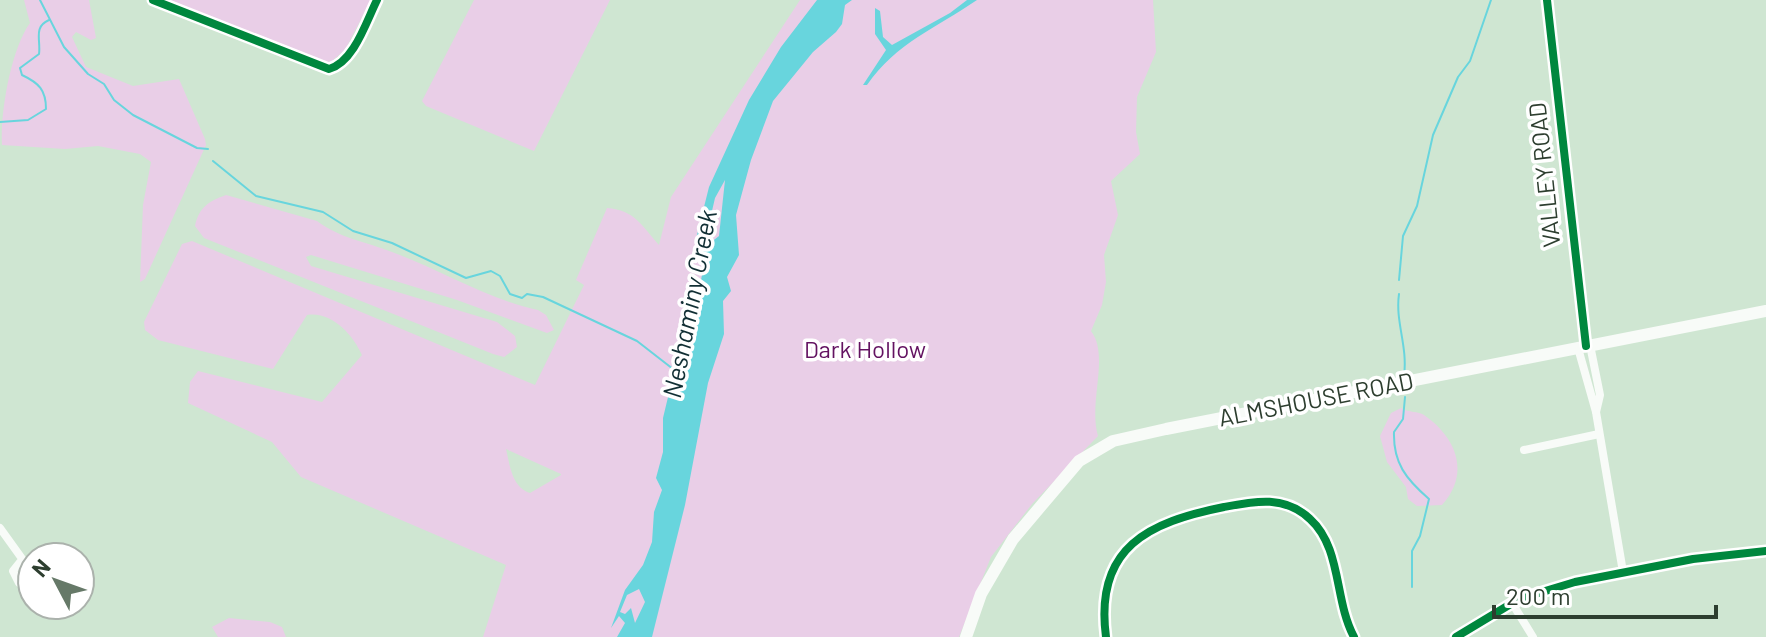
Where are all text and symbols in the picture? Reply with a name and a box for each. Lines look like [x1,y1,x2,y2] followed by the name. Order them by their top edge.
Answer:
[1521,101,1566,249] street label: VALLEY ROAD
[655,207,722,400] water label: Neshaminy Creek
[804,334,926,363] park label: Dark Hollow
[1216,365,1416,432] street label: ALMSHOUSE ROAD
[16,541,96,621] north arrow
[26,553,55,581] text: N
[1494,569,1716,619] scale bar
[1506,581,1571,610] text: 200 m

